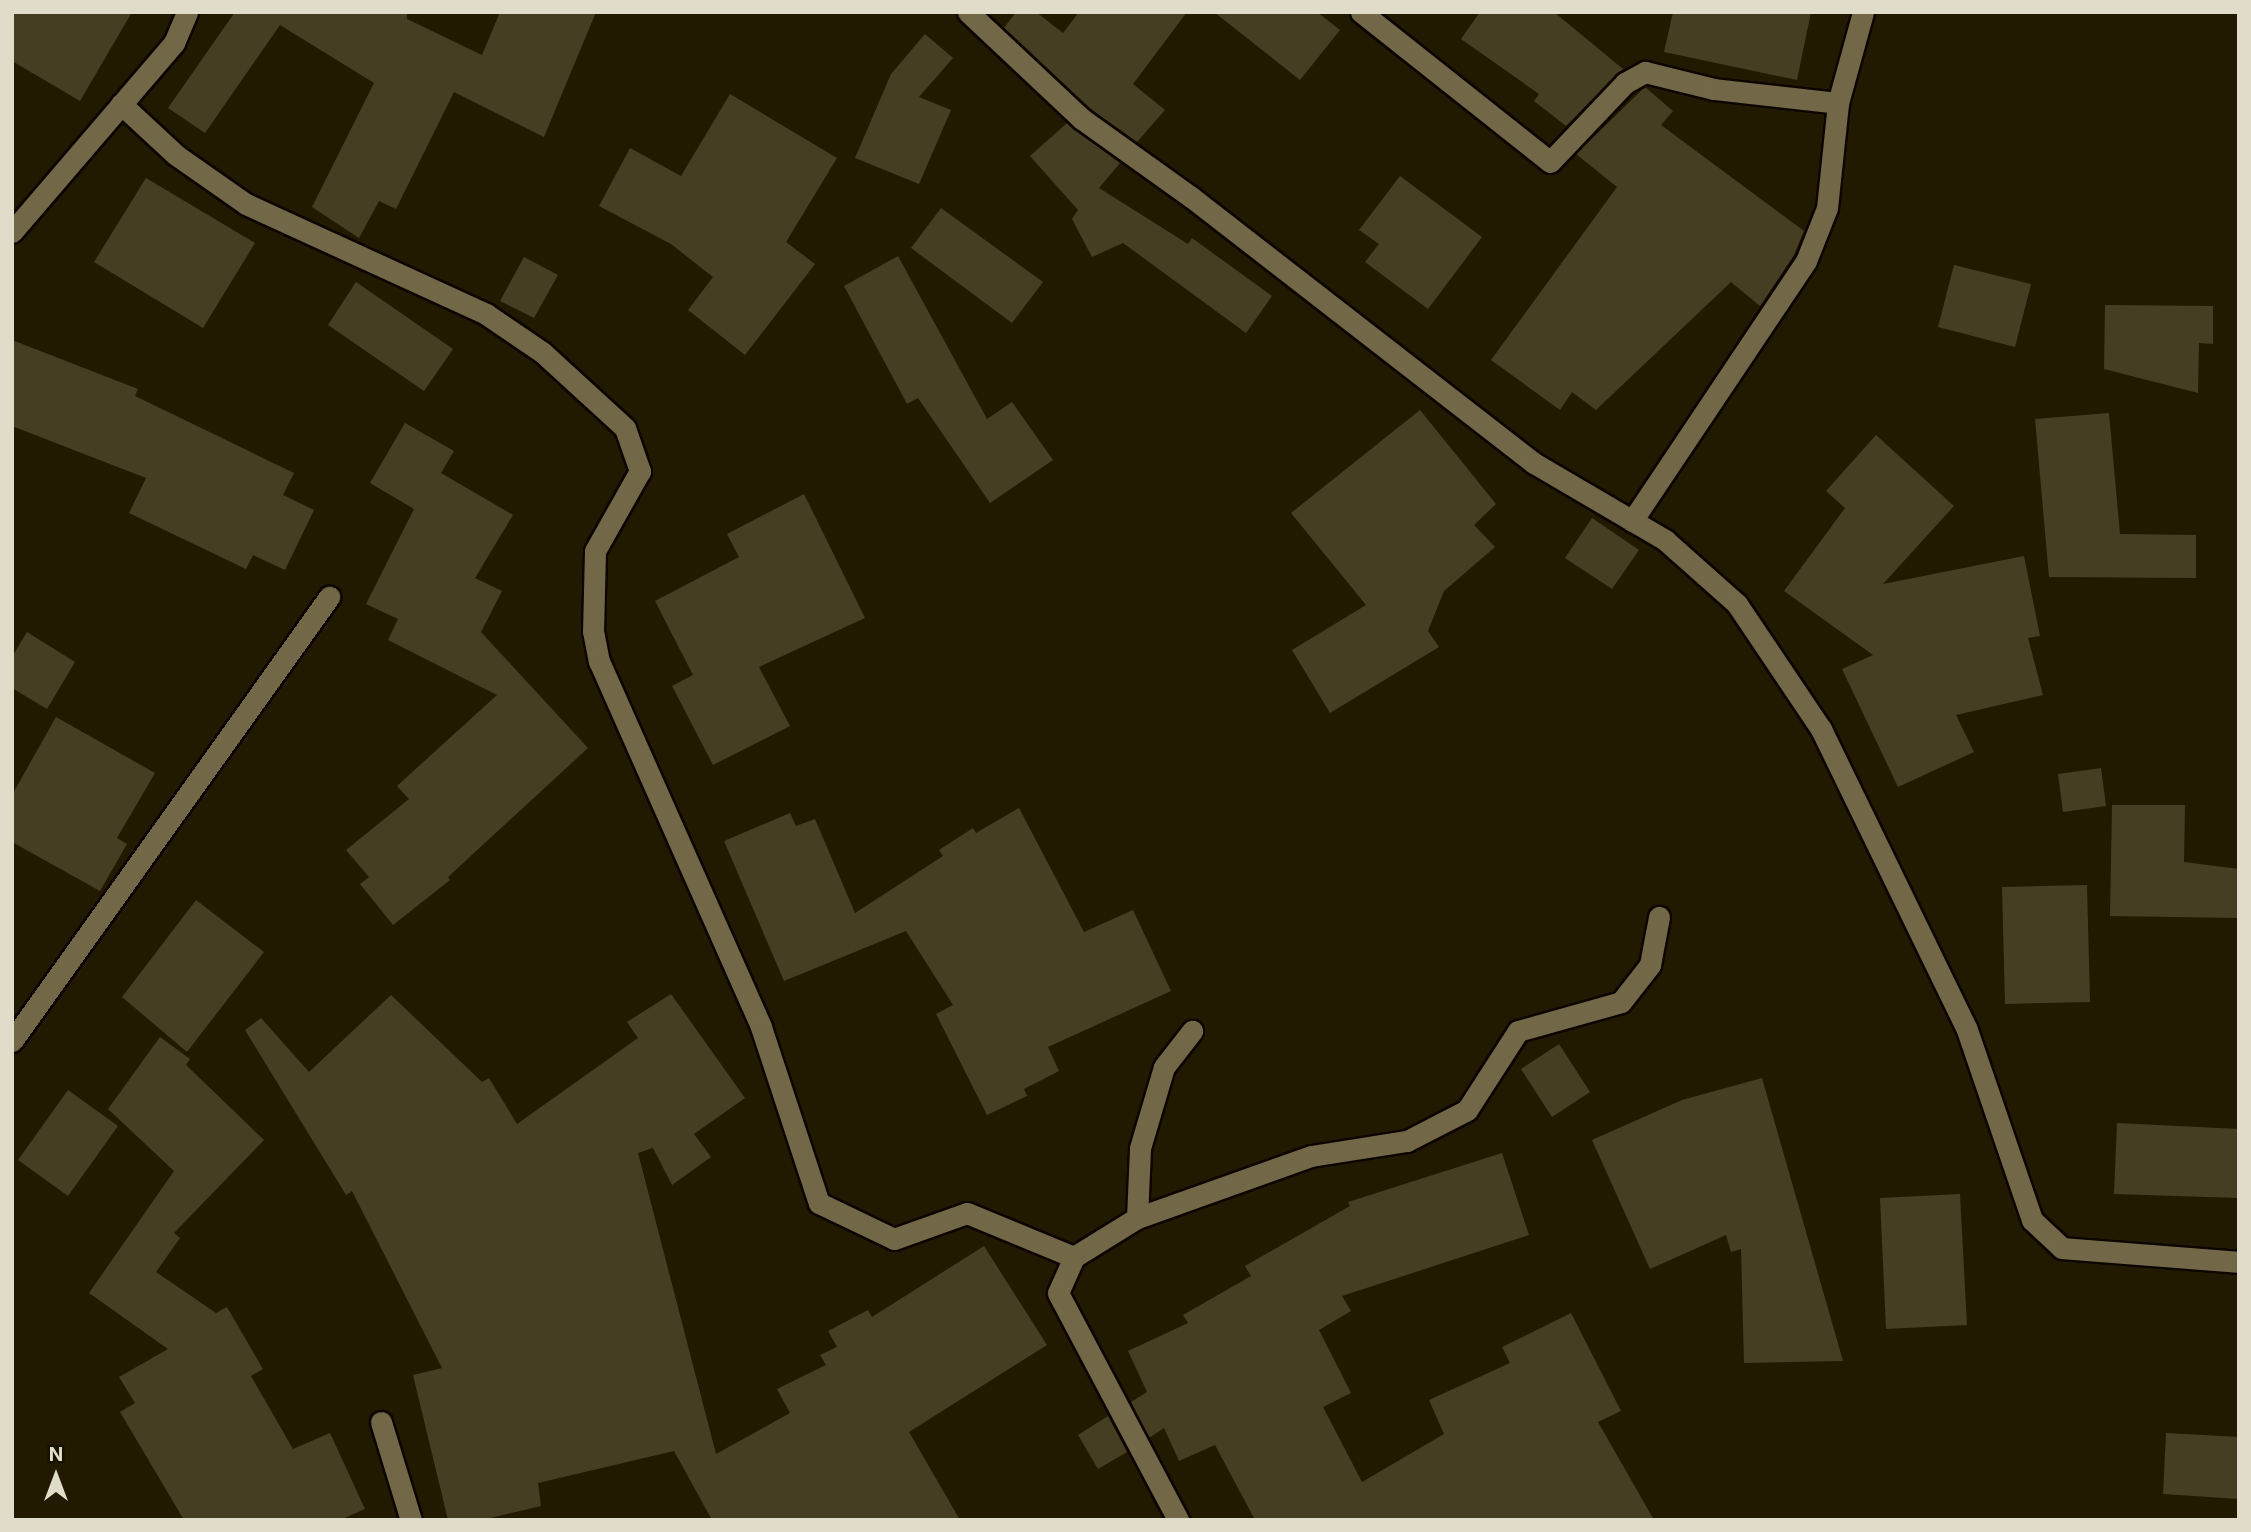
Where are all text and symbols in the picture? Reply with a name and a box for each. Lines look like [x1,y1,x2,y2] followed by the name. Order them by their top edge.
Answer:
[21,1441,91,1511] north arrow
[49,1443,63,1466] text: N

